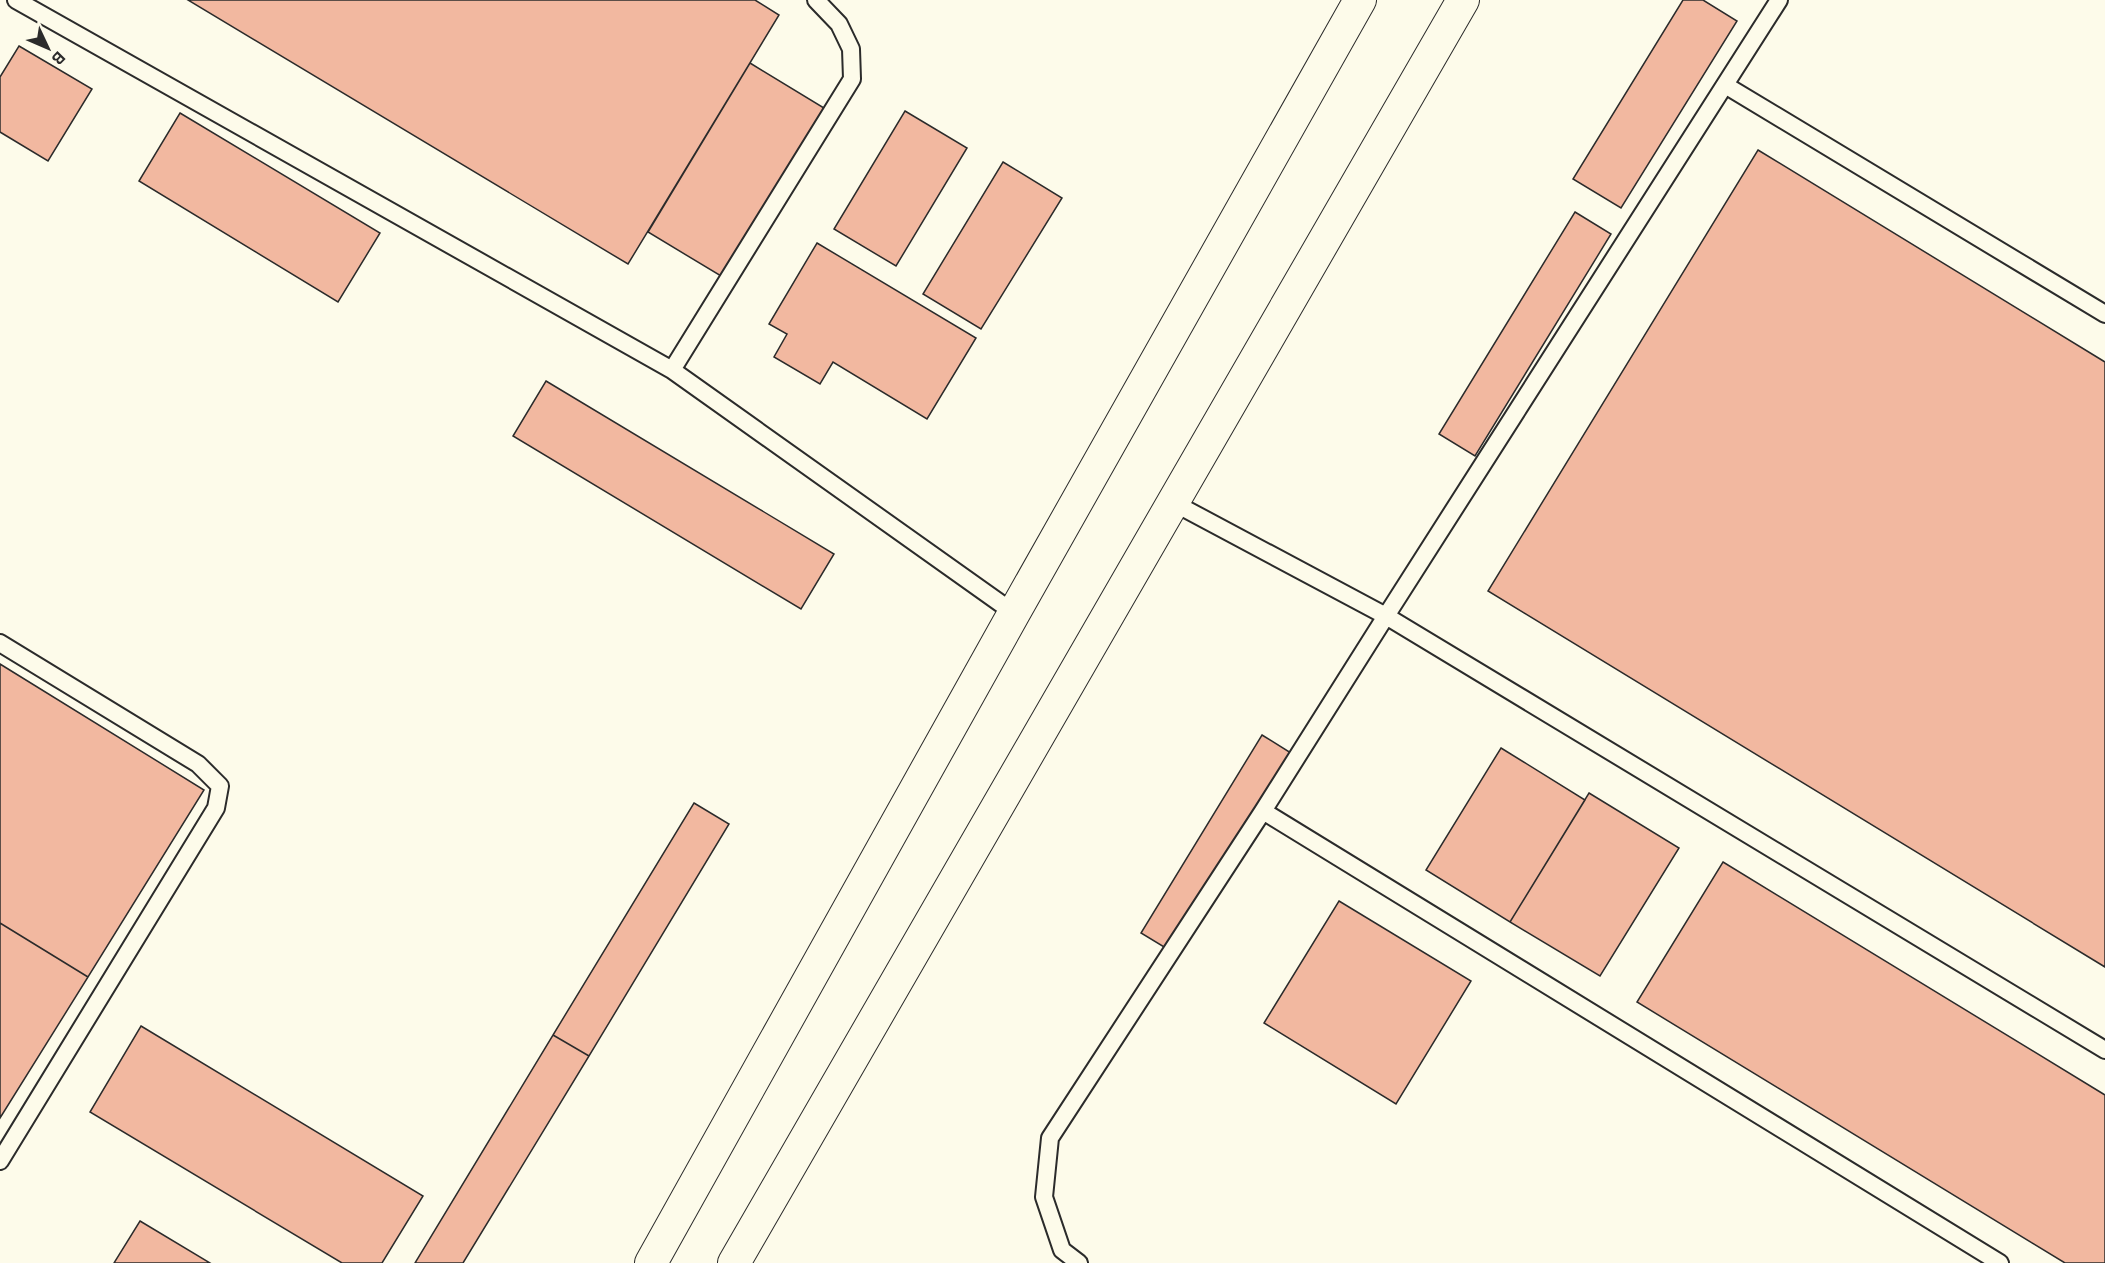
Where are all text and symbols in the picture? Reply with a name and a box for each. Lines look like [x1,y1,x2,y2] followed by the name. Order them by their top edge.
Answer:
[18,18,78,78] north arrow
[48,48,69,69] text: B

